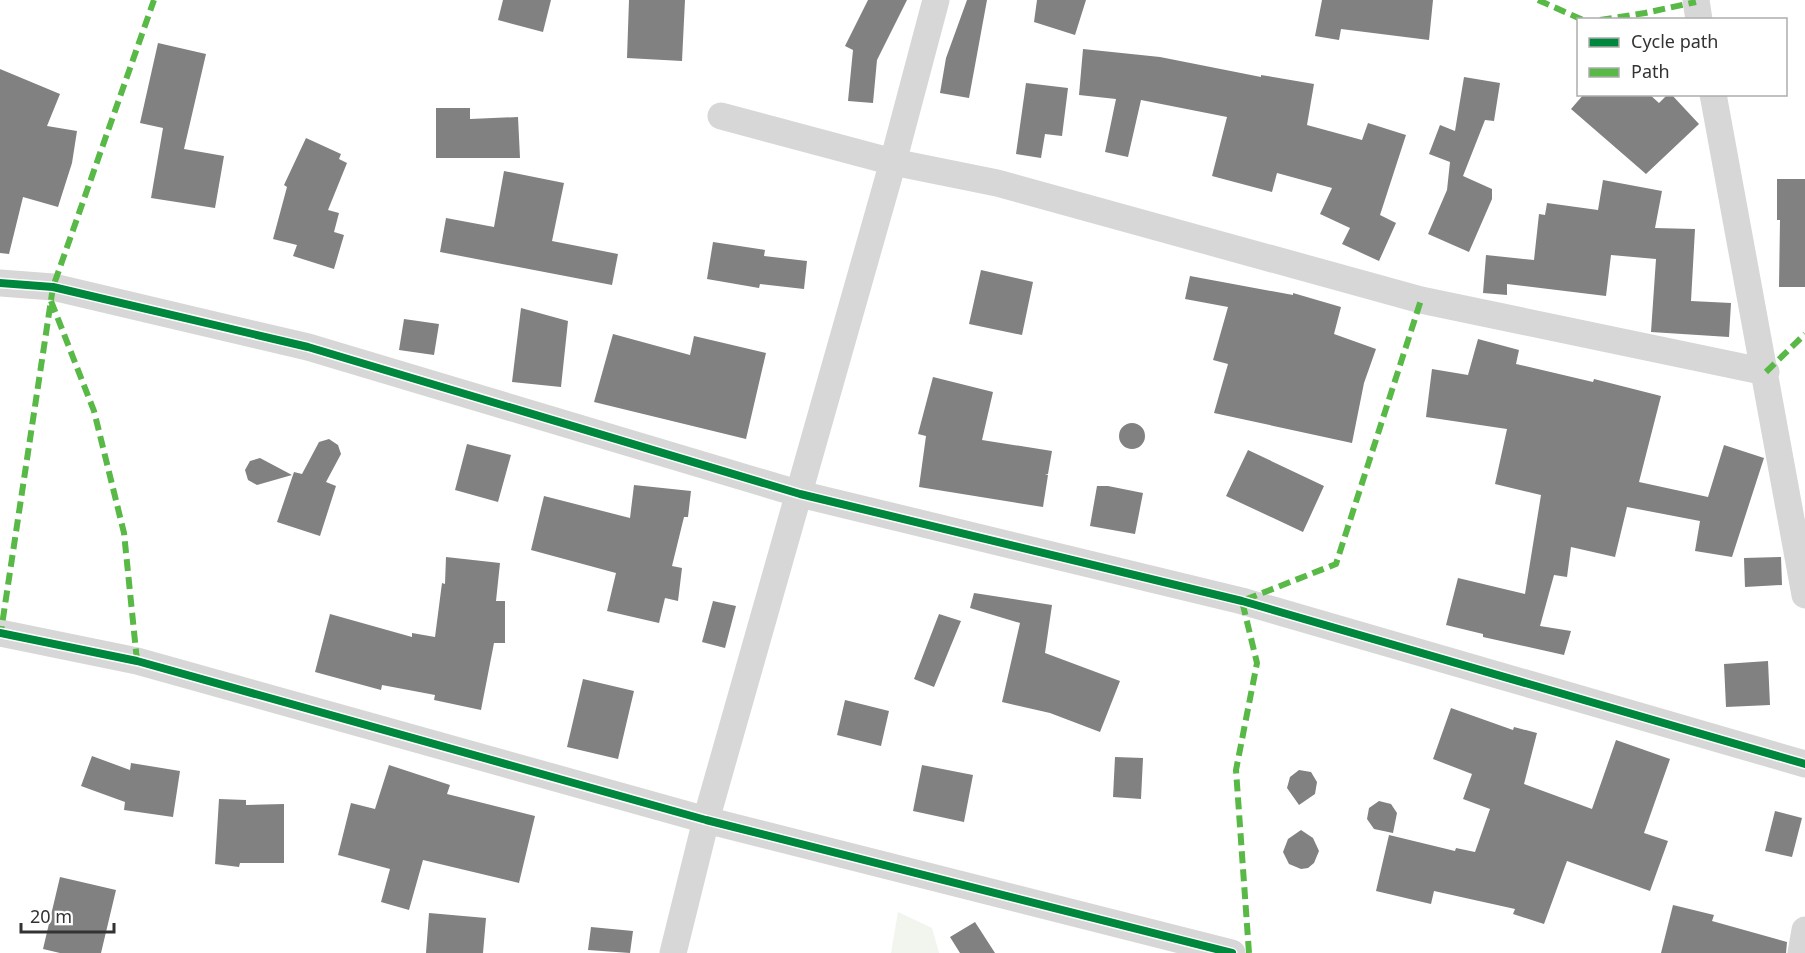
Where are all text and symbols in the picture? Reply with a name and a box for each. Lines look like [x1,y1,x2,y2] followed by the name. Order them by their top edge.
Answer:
[1577,18,1787,96] legend
[1631,29,1718,53] text: Cycle path
[1631,59,1670,83] text: Path
[21,896,114,934] scale bar
[30,904,72,928] text: 20 m

